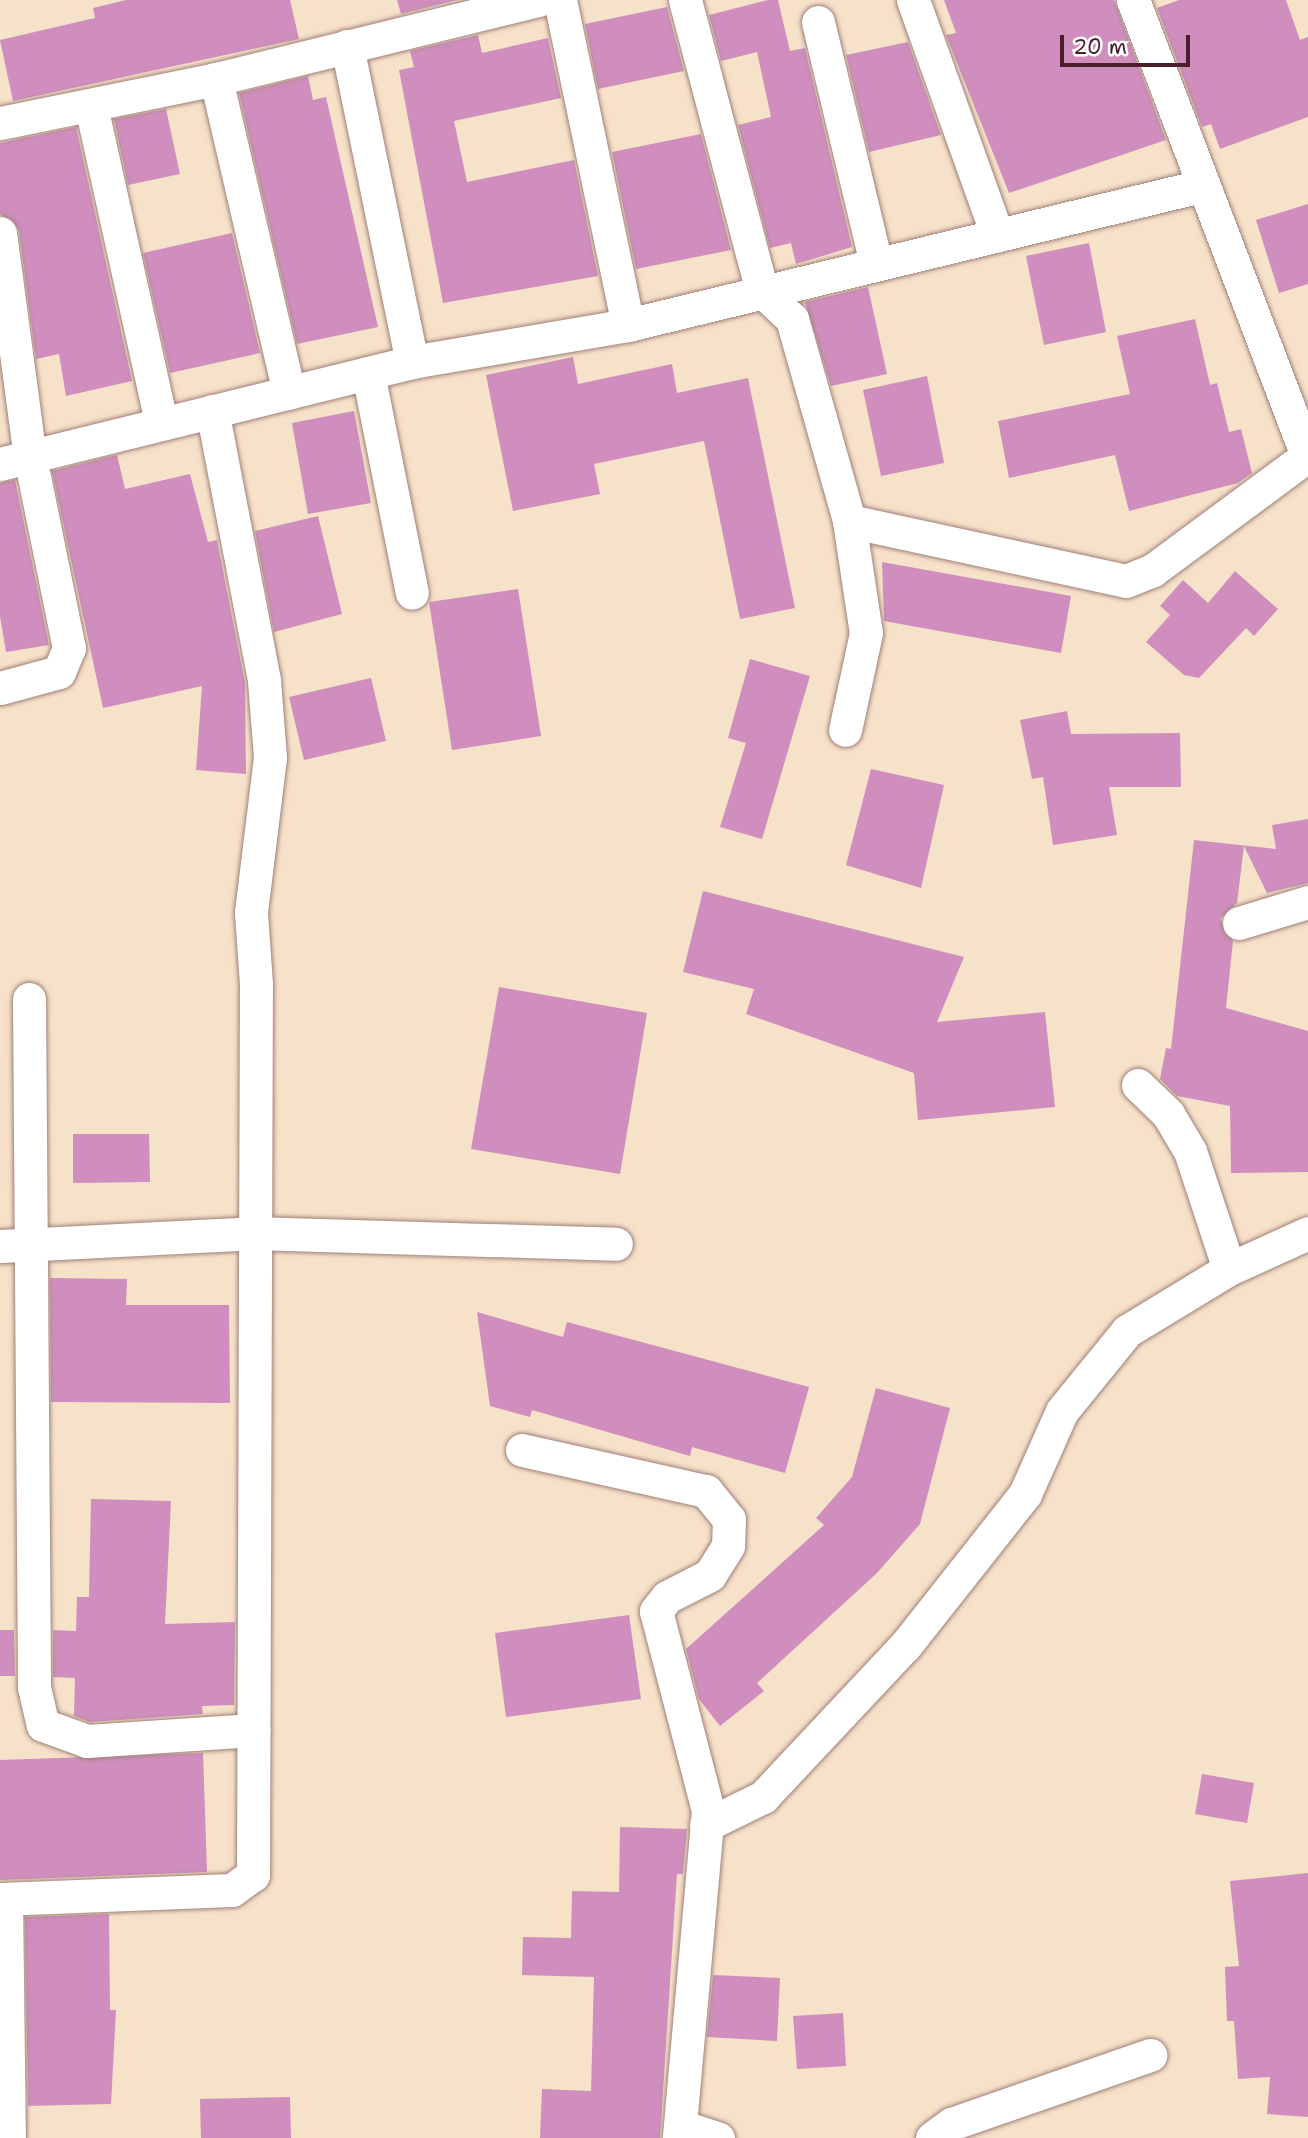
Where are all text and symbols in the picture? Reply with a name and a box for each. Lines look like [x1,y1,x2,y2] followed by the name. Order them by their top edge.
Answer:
[1063,21,1192,65] scale bar
[1073,33,1127,61] text: 20 m

